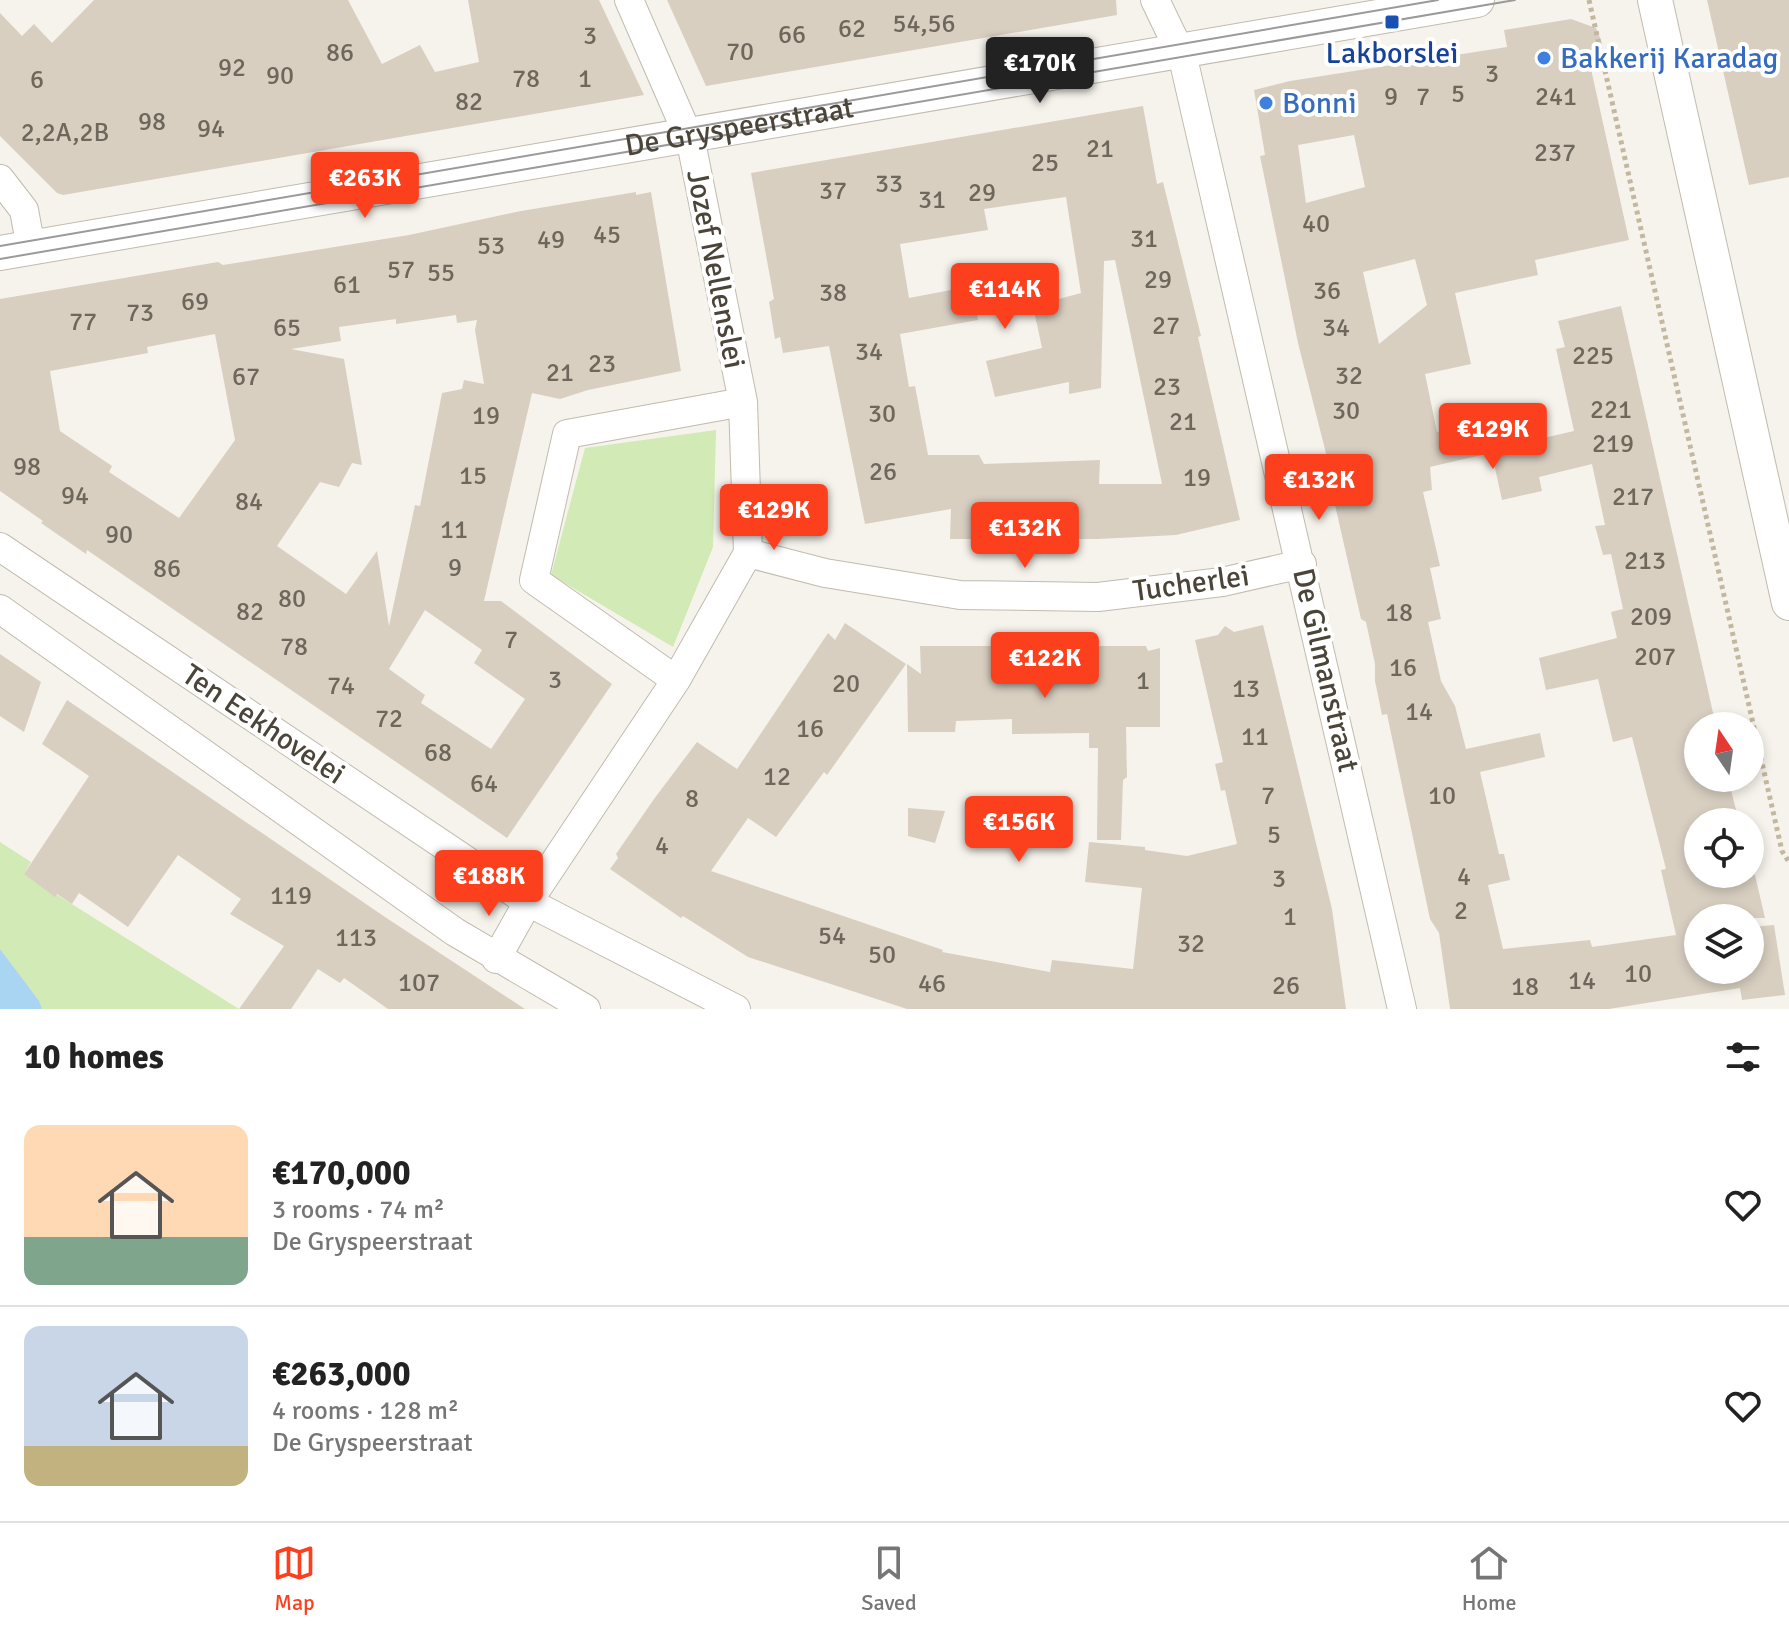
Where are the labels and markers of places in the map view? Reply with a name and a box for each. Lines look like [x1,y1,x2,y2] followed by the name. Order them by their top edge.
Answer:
[1383,13,1401,31] marker: Lakborslei
[1326,35,1458,72] place label: Lakborslei
[984,37,1096,105] pin: €170K
[1560,40,1778,77] place label: Bakkerij Karadag
[1535,49,1553,67] marker: Bakkerij Karadag
[1282,85,1357,122] place label: Bonni
[1257,94,1275,112] marker: Bonni
[309,152,421,220] pin: €263K
[949,263,1061,331] pin: €114K
[1437,403,1549,471] pin: €129K
[1263,454,1375,522] pin: €132K
[718,484,830,552] pin: €129K
[969,502,1081,570] pin: €132K
[989,632,1101,700] pin: €122K
[963,796,1075,864] pin: €156K
[433,850,545,918] pin: €188K

